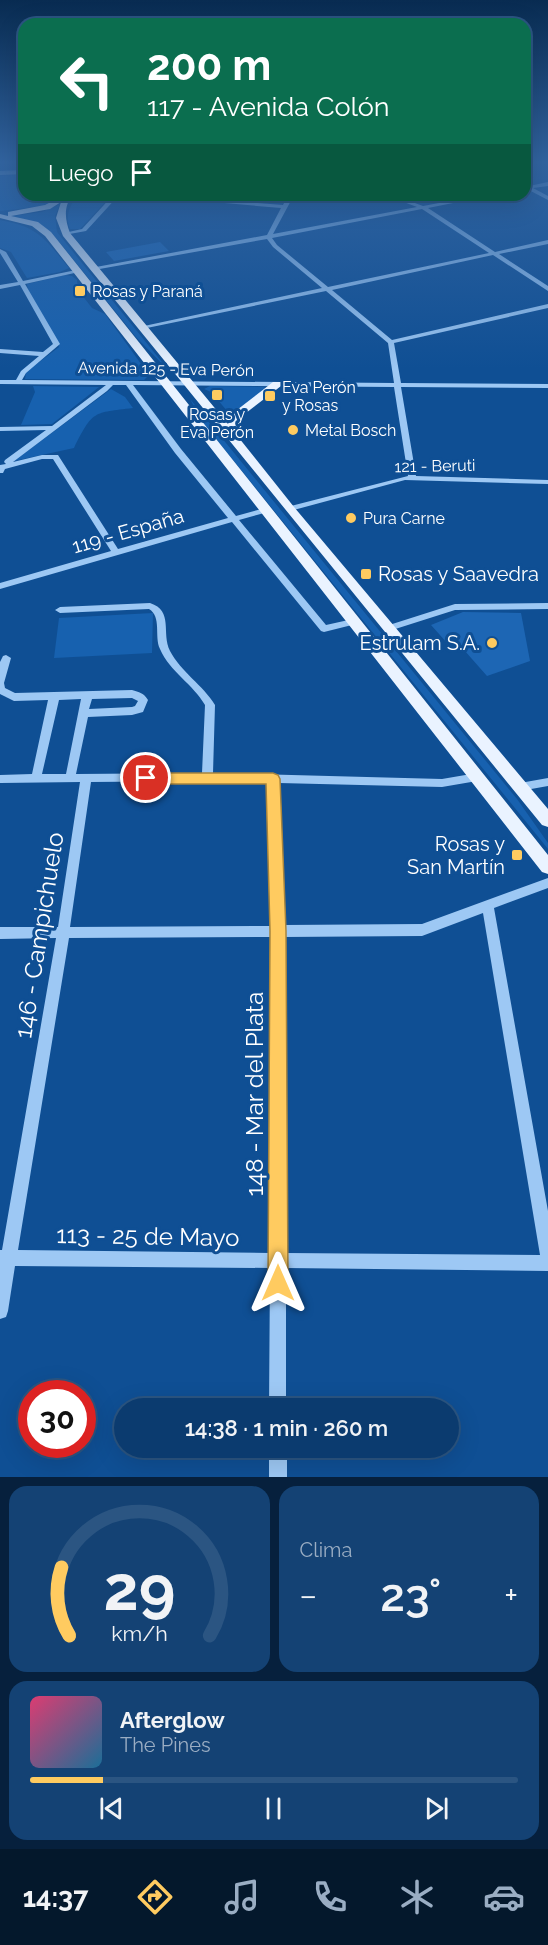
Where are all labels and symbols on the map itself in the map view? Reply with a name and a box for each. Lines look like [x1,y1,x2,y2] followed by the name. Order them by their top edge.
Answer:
[92,282,203,301] place label: Rosas y Paraná
[73,284,87,298] marker: Rosas y Paraná
[78,358,254,380] street label: Avenida 125 - Eva Perón
[282,378,356,415] place label: Eva Perón y Rosas
[210,388,224,402] marker: Rosas y Eva Perón
[263,389,277,403] marker: Eva Perón y Rosas
[180,405,254,442] place label: Rosas y Eva Perón
[305,421,396,440] place label: Metal Bosch
[286,423,300,437] marker: Metal Bosch
[394,456,476,476] street label: 121 - Beruti
[69,504,187,558] street label: 119 - España
[363,509,445,528] place label: Pura Carne
[344,511,358,525] marker: Pura Carne
[378,562,539,586] place label: Rosas y Saavedra
[359,567,373,581] marker: Rosas y Saavedra
[360,631,480,655] place label: Estrulam S.A.
[485,636,499,650] marker: Estrulam S.A.
[120,752,171,803] pin
[8,830,70,1040] street label: 146 - Campichuelo
[407,832,505,879] place label: Rosas y San Martín
[510,848,524,862] marker: Rosas y San Martín
[240,992,269,1196] street label: 148 - Mar del Plata
[56,1220,240,1252] street label: 113 - 25 de Mayo
[246,1251,310,1315] position arrow
[18,1380,96,1458] speed limit sign: 30

